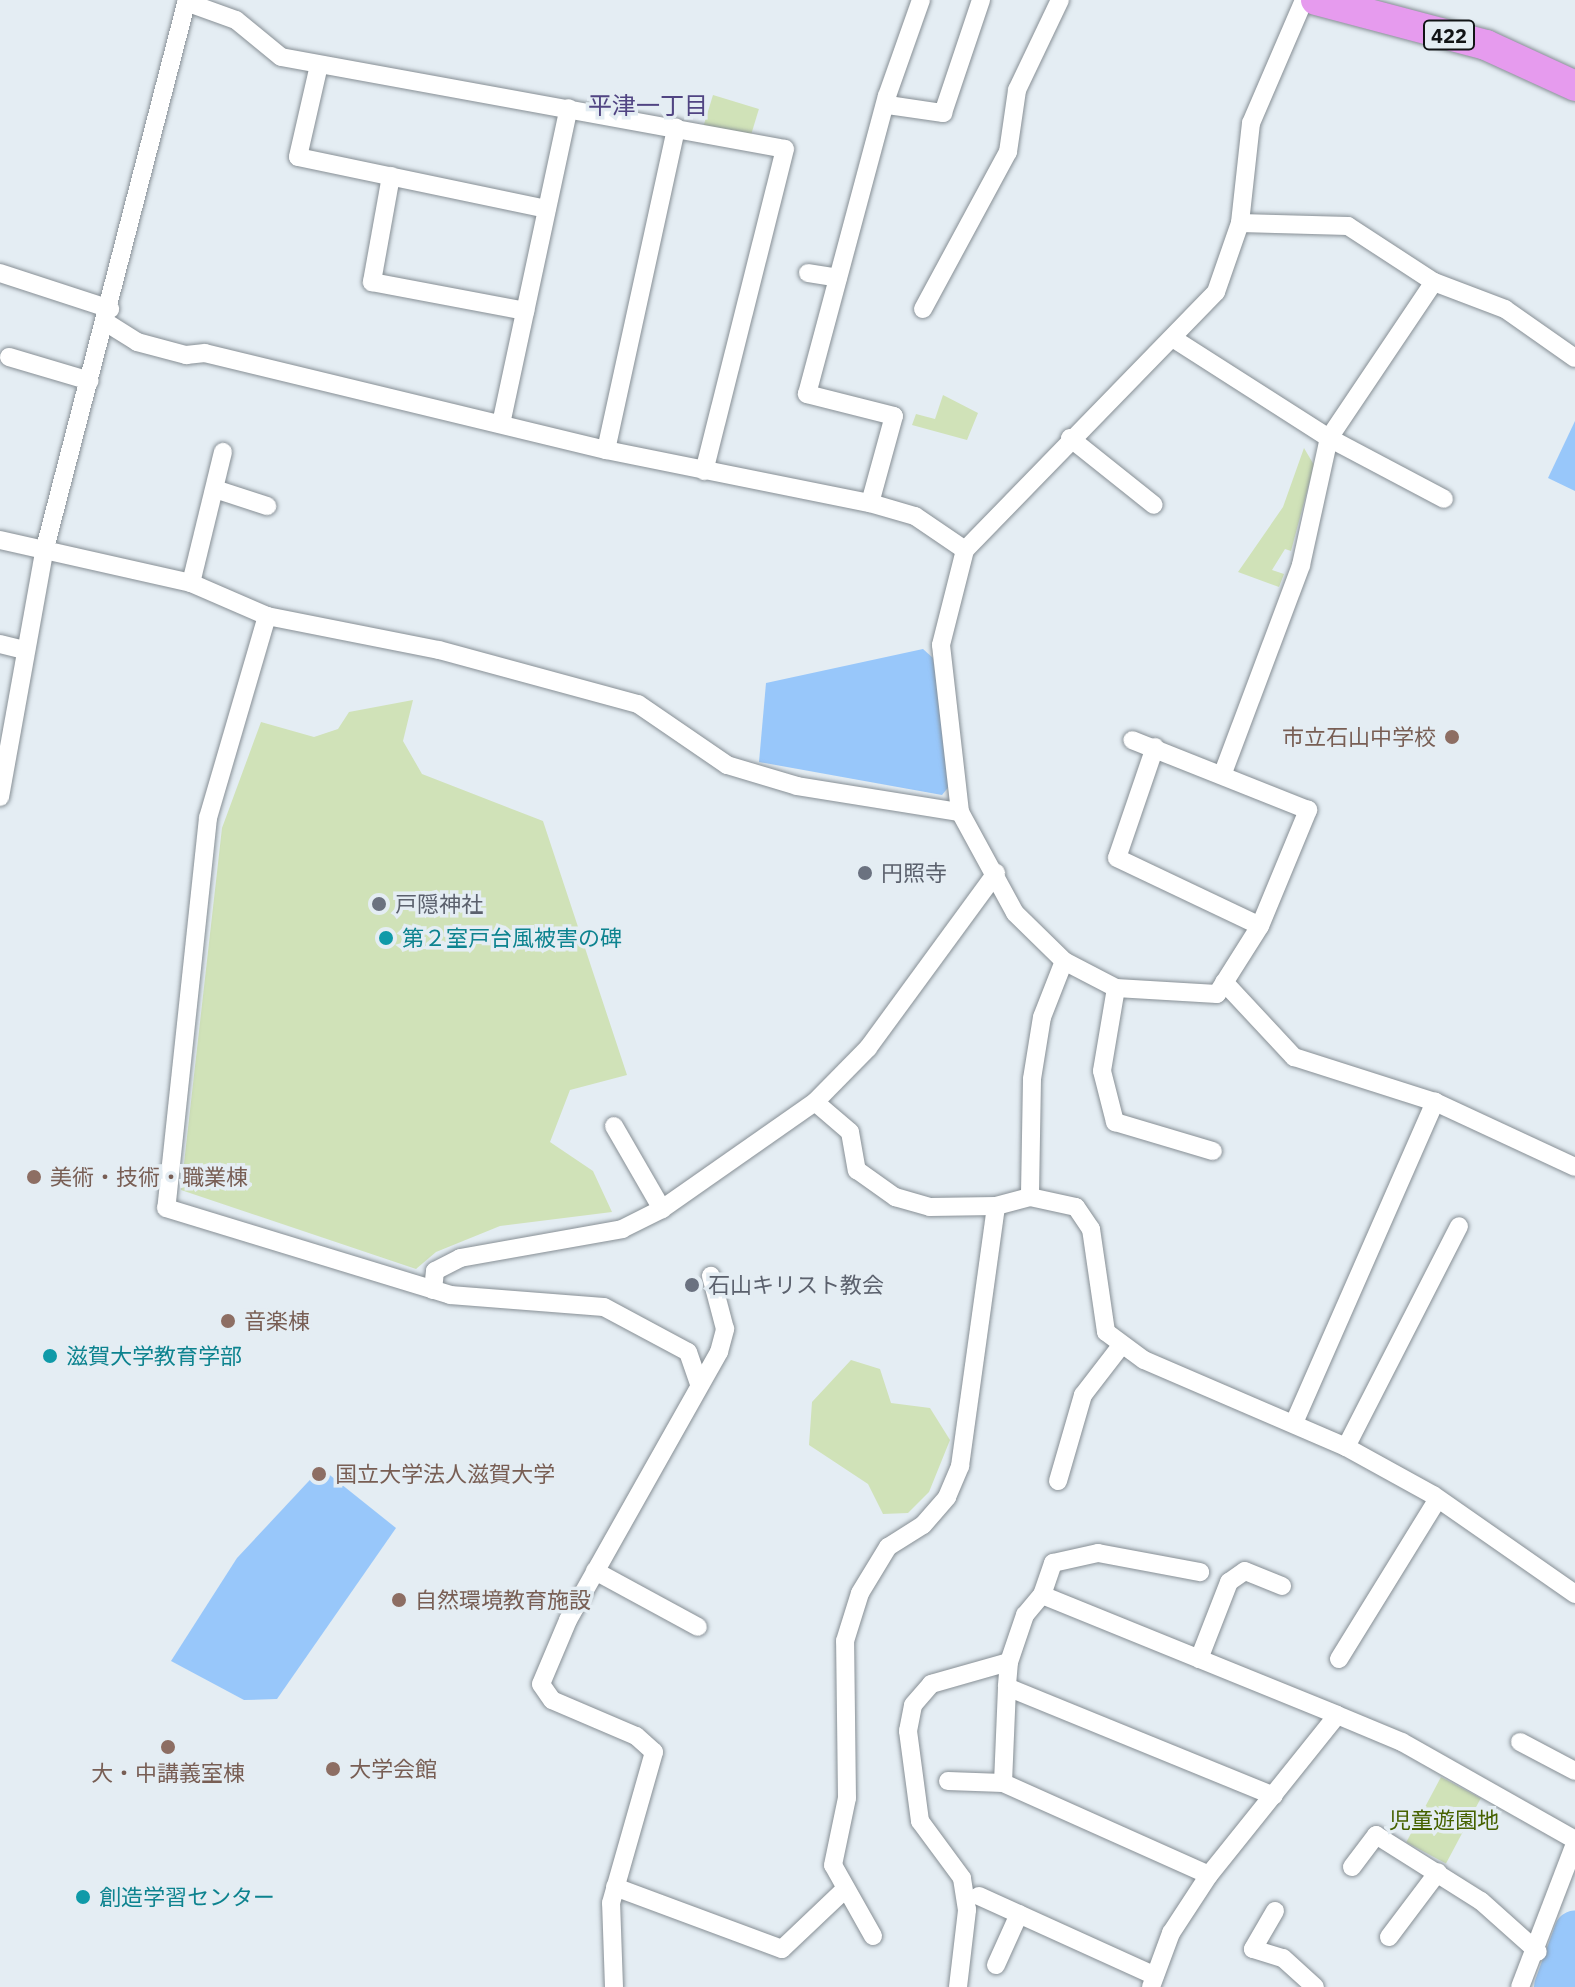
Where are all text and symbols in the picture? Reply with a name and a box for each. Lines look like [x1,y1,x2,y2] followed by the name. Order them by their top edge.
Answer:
[1423,19,1475,51] road number: 422
[588,92,708,120] district label: 平津一丁目
[1282,724,1436,750] place label: 市立石山中学校
[1443,728,1461,746] marker: 市立石山中学校
[881,860,947,886] place label: 円照寺
[856,864,874,882] marker: 円照寺
[395,891,483,917] place label: 戸隠神社
[370,895,388,913] marker: 戸隠神社
[402,925,622,951] place label: 第２室戸台風被害の碑
[377,929,395,947] marker: 第２室戸台風被害の碑
[50,1164,248,1190] place label: 美術・技術・職業棟
[25,1168,43,1186] marker: 美術・技術・職業棟
[708,1272,884,1298] place label: 石山キリスト教会
[683,1276,701,1294] marker: 石山キリスト教会
[244,1308,310,1334] place label: 音楽棟
[219,1312,237,1330] marker: 音楽棟
[66,1343,242,1369] place label: 滋賀大学教育学部
[41,1347,59,1365] marker: 滋賀大学教育学部
[335,1461,555,1487] place label: 国立大学法人滋賀大学
[310,1465,328,1483] marker: 国立大学法人滋賀大学
[415,1587,591,1613] place label: 自然環境教育施設
[390,1591,408,1609] marker: 自然環境教育施設
[159,1738,177,1756] marker: 大・中講義室棟
[349,1756,437,1782] place label: 大学会館
[91,1760,245,1786] place label: 大・中講義室棟
[324,1760,342,1778] marker: 大学会館
[1389,1807,1499,1833] park label: 児童遊園地
[99,1884,275,1910] place label: 創造学習センター
[74,1888,92,1906] marker: 創造学習センター

